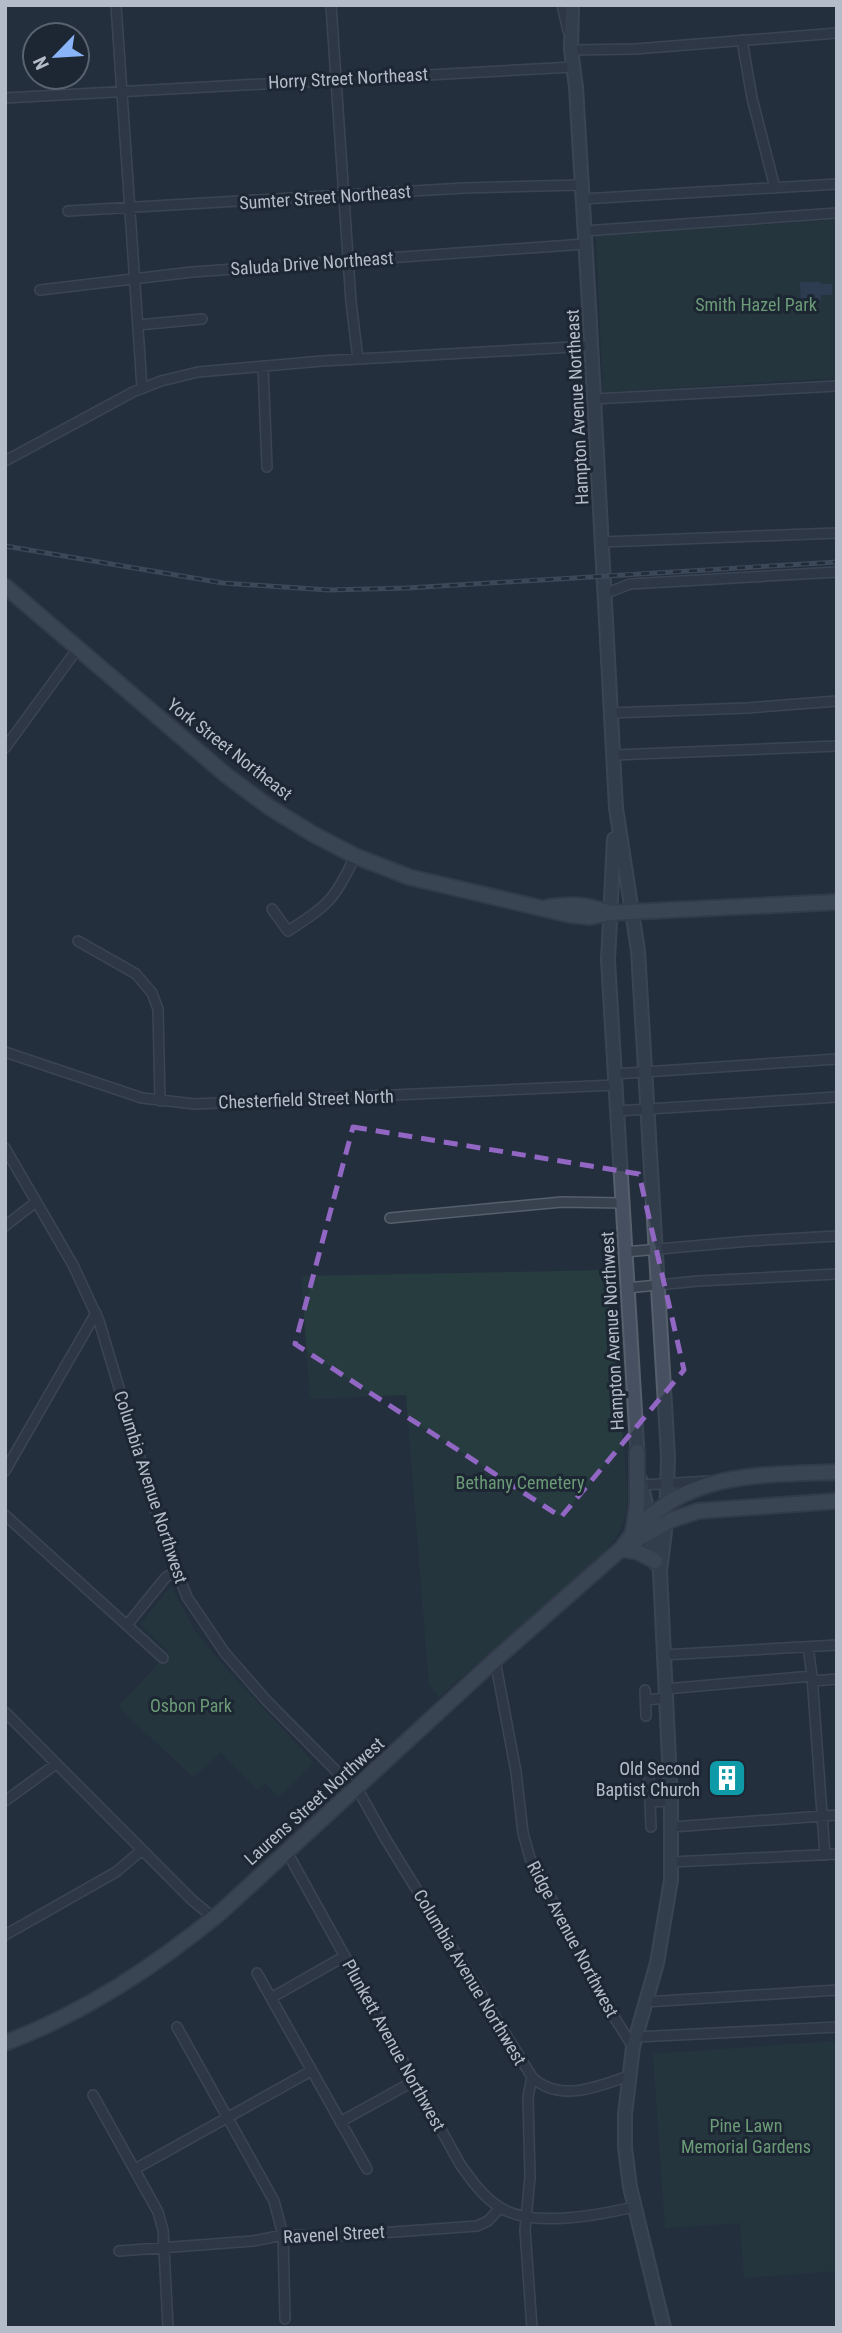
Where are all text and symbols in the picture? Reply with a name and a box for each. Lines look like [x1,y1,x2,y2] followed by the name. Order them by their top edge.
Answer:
[21,21,91,91] north arrow
[28,53,54,73] text: N
[268,63,428,93] street label: Horry Street Northeast
[238,181,412,213] street label: Sumter Street Northeast
[230,247,394,279] street label: Saluda Drive Northeast
[695,294,817,315] park label: Smith Hazel Park
[561,309,593,505] street label: Hampton Avenue Northeast
[163,694,297,804] street label: York Street Northeast
[218,1085,394,1113] street label: Chesterfield Street North
[596,1231,628,1431] street label: Hampton Avenue Northwest
[110,1388,192,1586] street label: Columbia Avenue Northwest
[456,1472,585,1493] park label: Bethany Cemetery
[150,1695,232,1716] park label: Osbon Park
[240,1733,388,1869] street label: Laurens Street Northwest
[706,1757,748,1799] building icon: Old Second Baptist Church
[596,1758,700,1800] place label: Old Second Baptist Church
[523,1857,623,2021] street label: Ridge Avenue Northwest
[409,1885,531,2069] street label: Columbia Avenue Northwest
[338,1956,450,2134] street label: Plunkett Avenue Northwest
[681,2115,811,2157] park label: Pine Lawn Memorial Gardens
[283,2221,385,2247] street label: Ravenel Street

